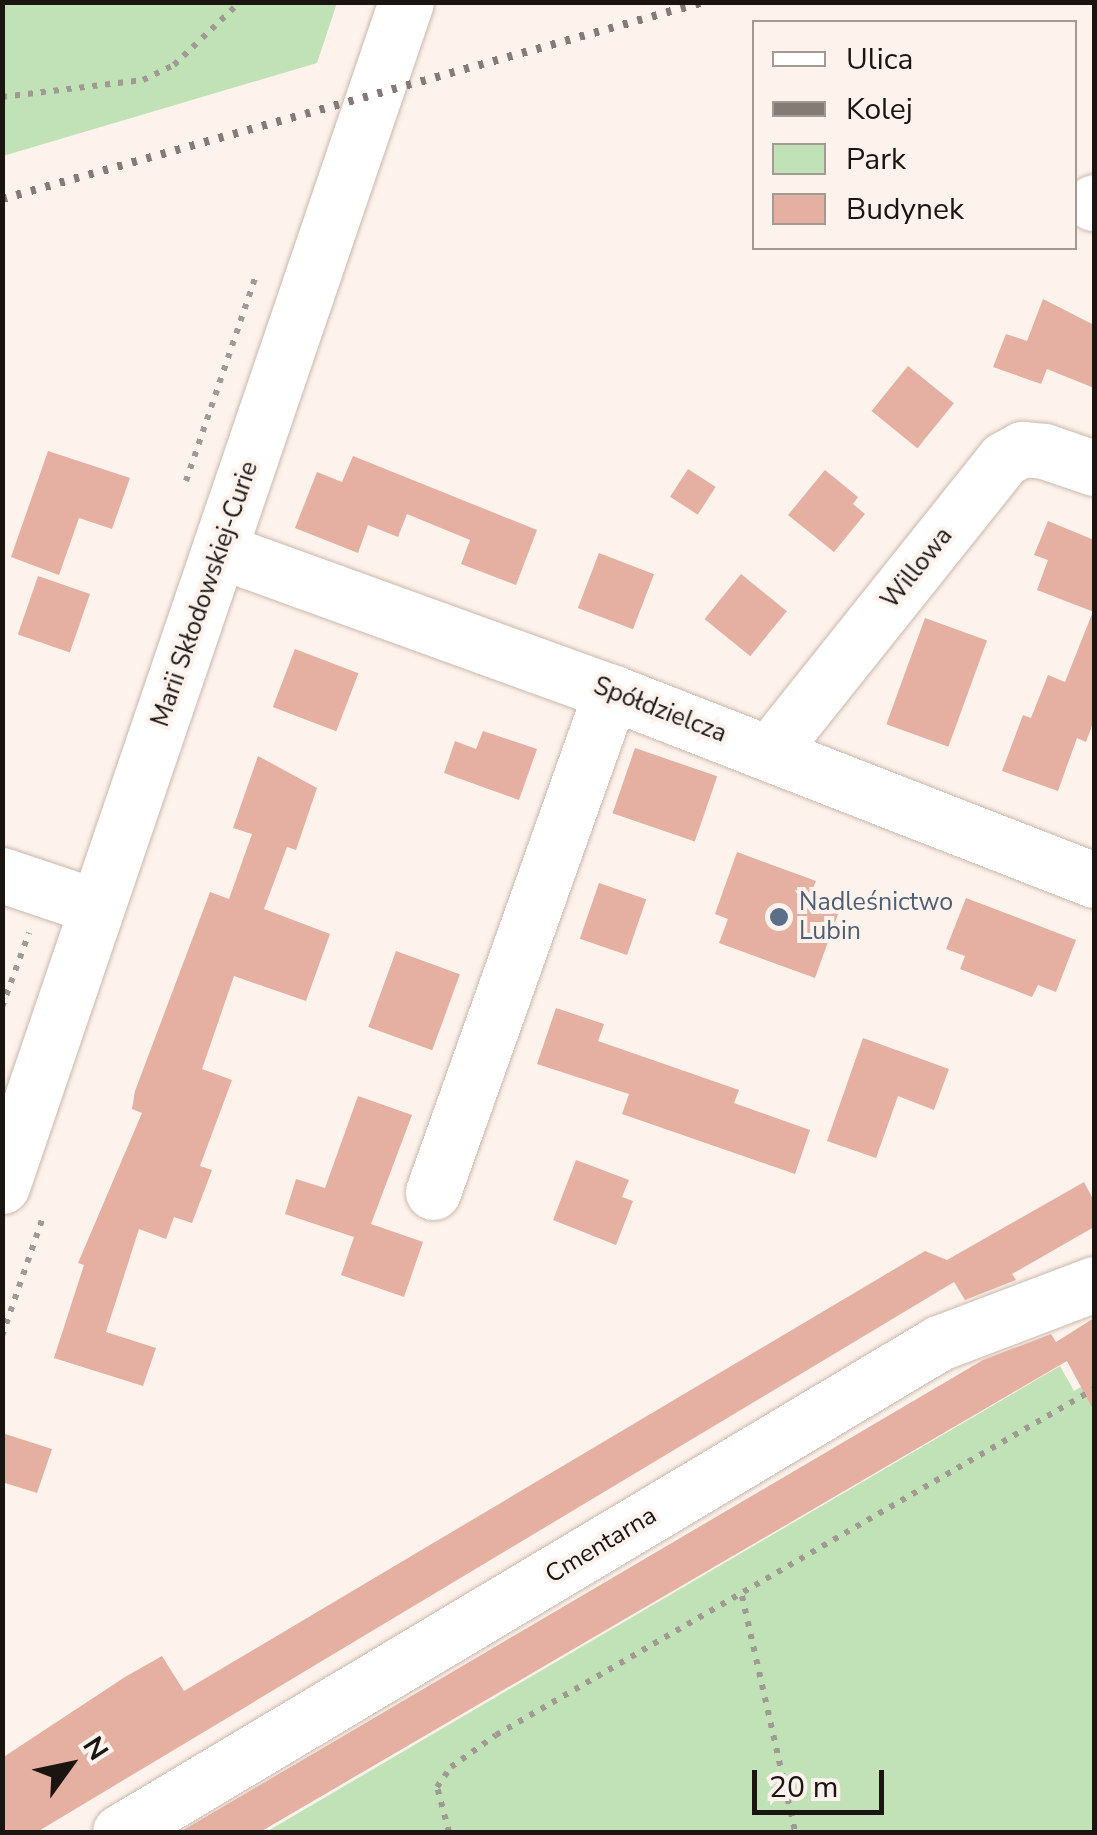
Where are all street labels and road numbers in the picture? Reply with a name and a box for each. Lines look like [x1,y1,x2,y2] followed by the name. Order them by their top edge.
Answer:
[145,457,265,731] street label: Marii Skłodowskiej-Curie
[875,521,959,615] street label: Willowa
[589,671,731,749] street label: Spółdzielcza
[540,1500,662,1590] street label: Cmentarna

